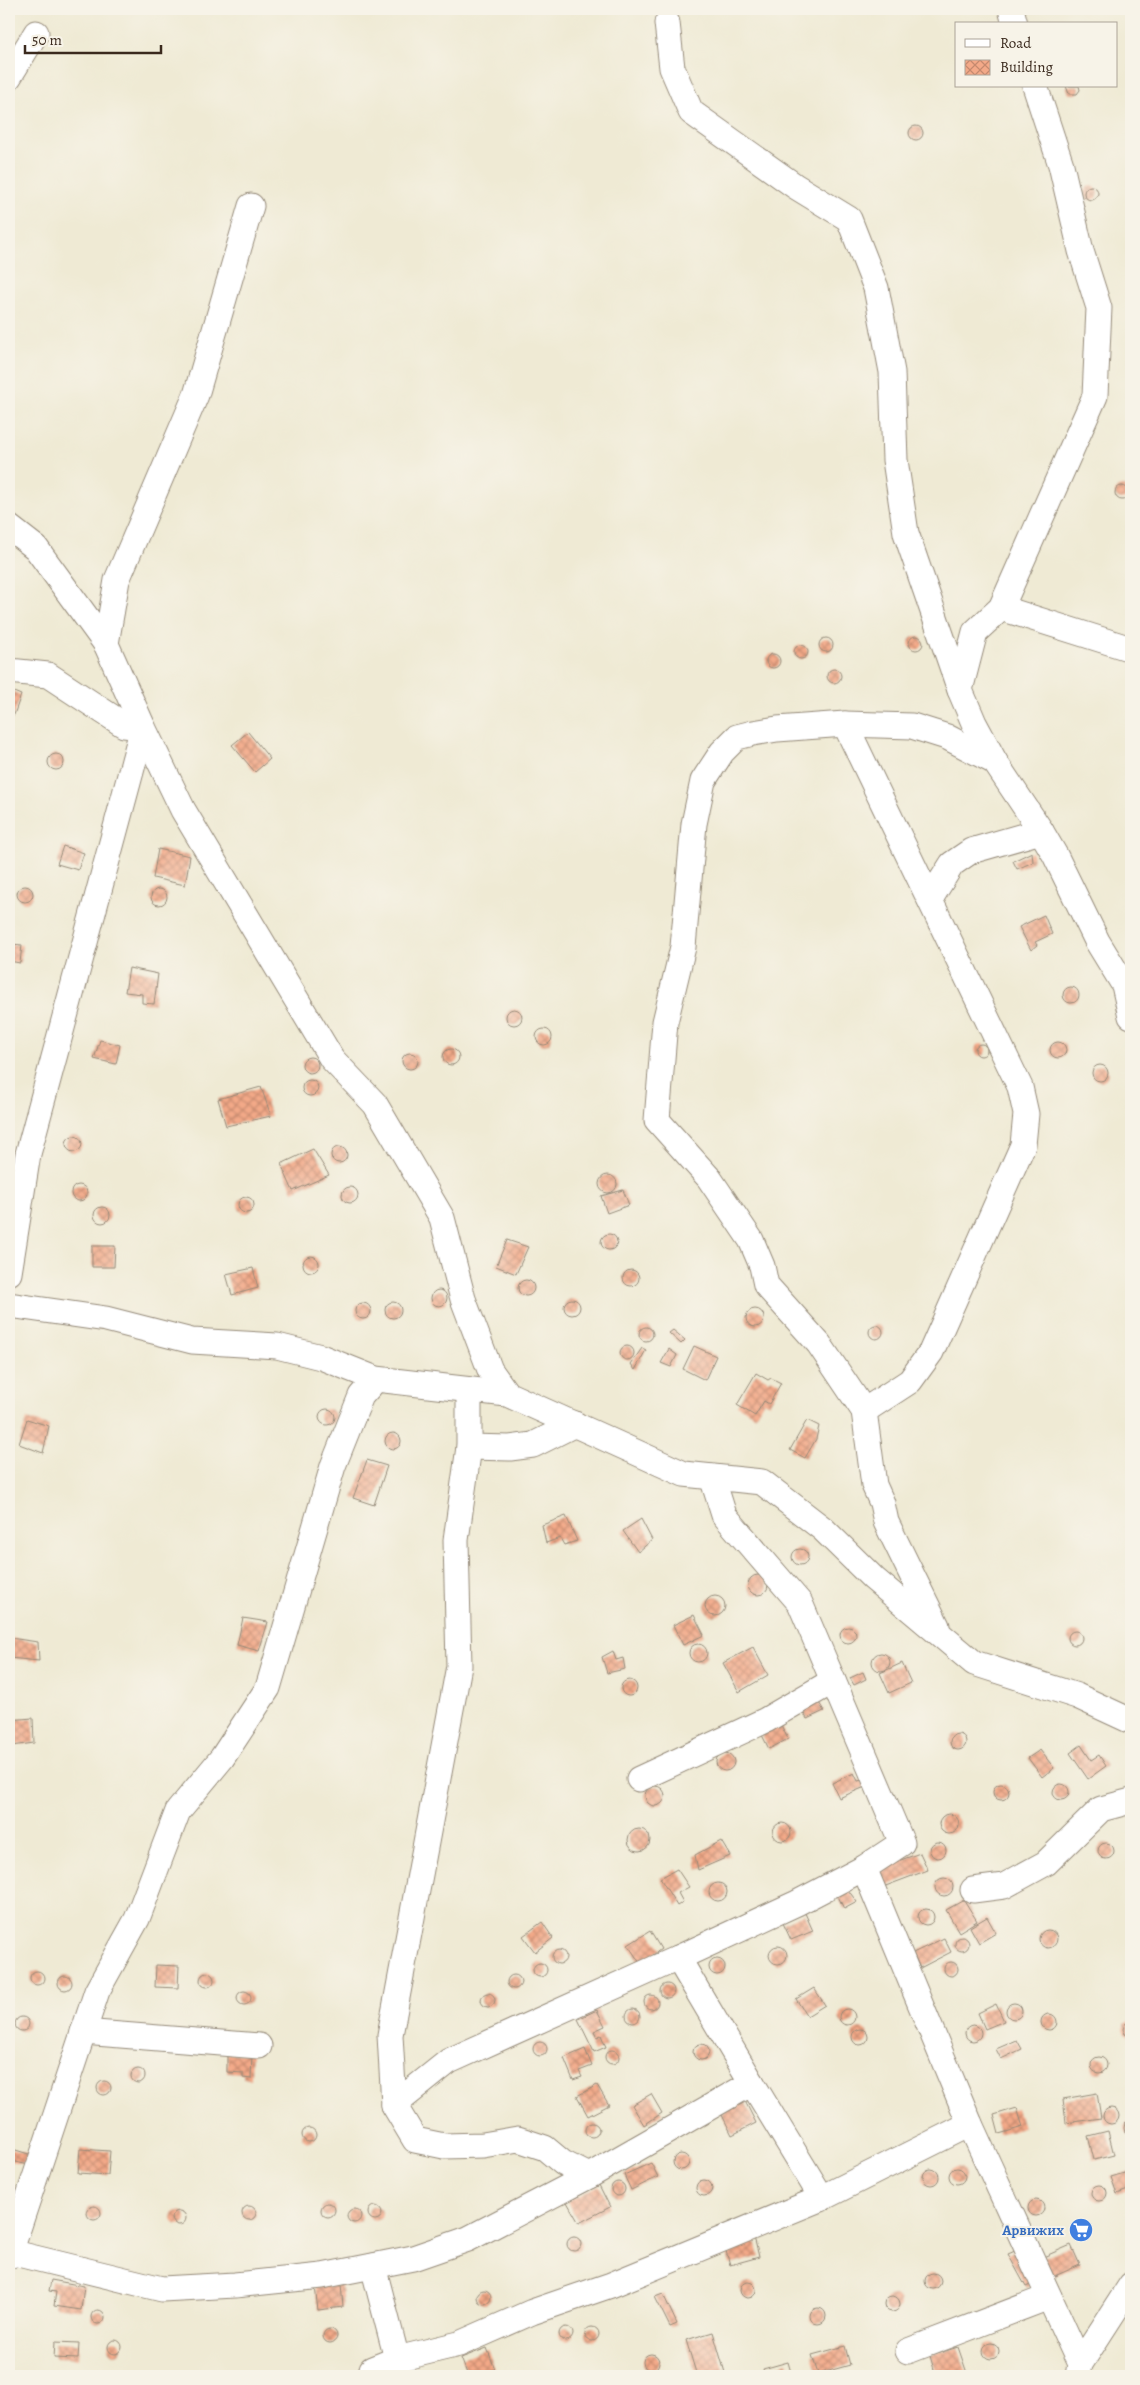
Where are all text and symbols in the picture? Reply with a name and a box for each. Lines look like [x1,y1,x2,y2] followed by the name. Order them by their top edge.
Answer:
[25,22,161,54] scale bar
[955,22,1118,88] legend
[32,30,62,50] text: 50 m
[1000,33,1032,53] text: Road
[1000,57,1053,77] text: Building
[1068,2217,1094,2243] supermarket icon: Арвижих
[1001,2220,1064,2240] place label: Арвижих

